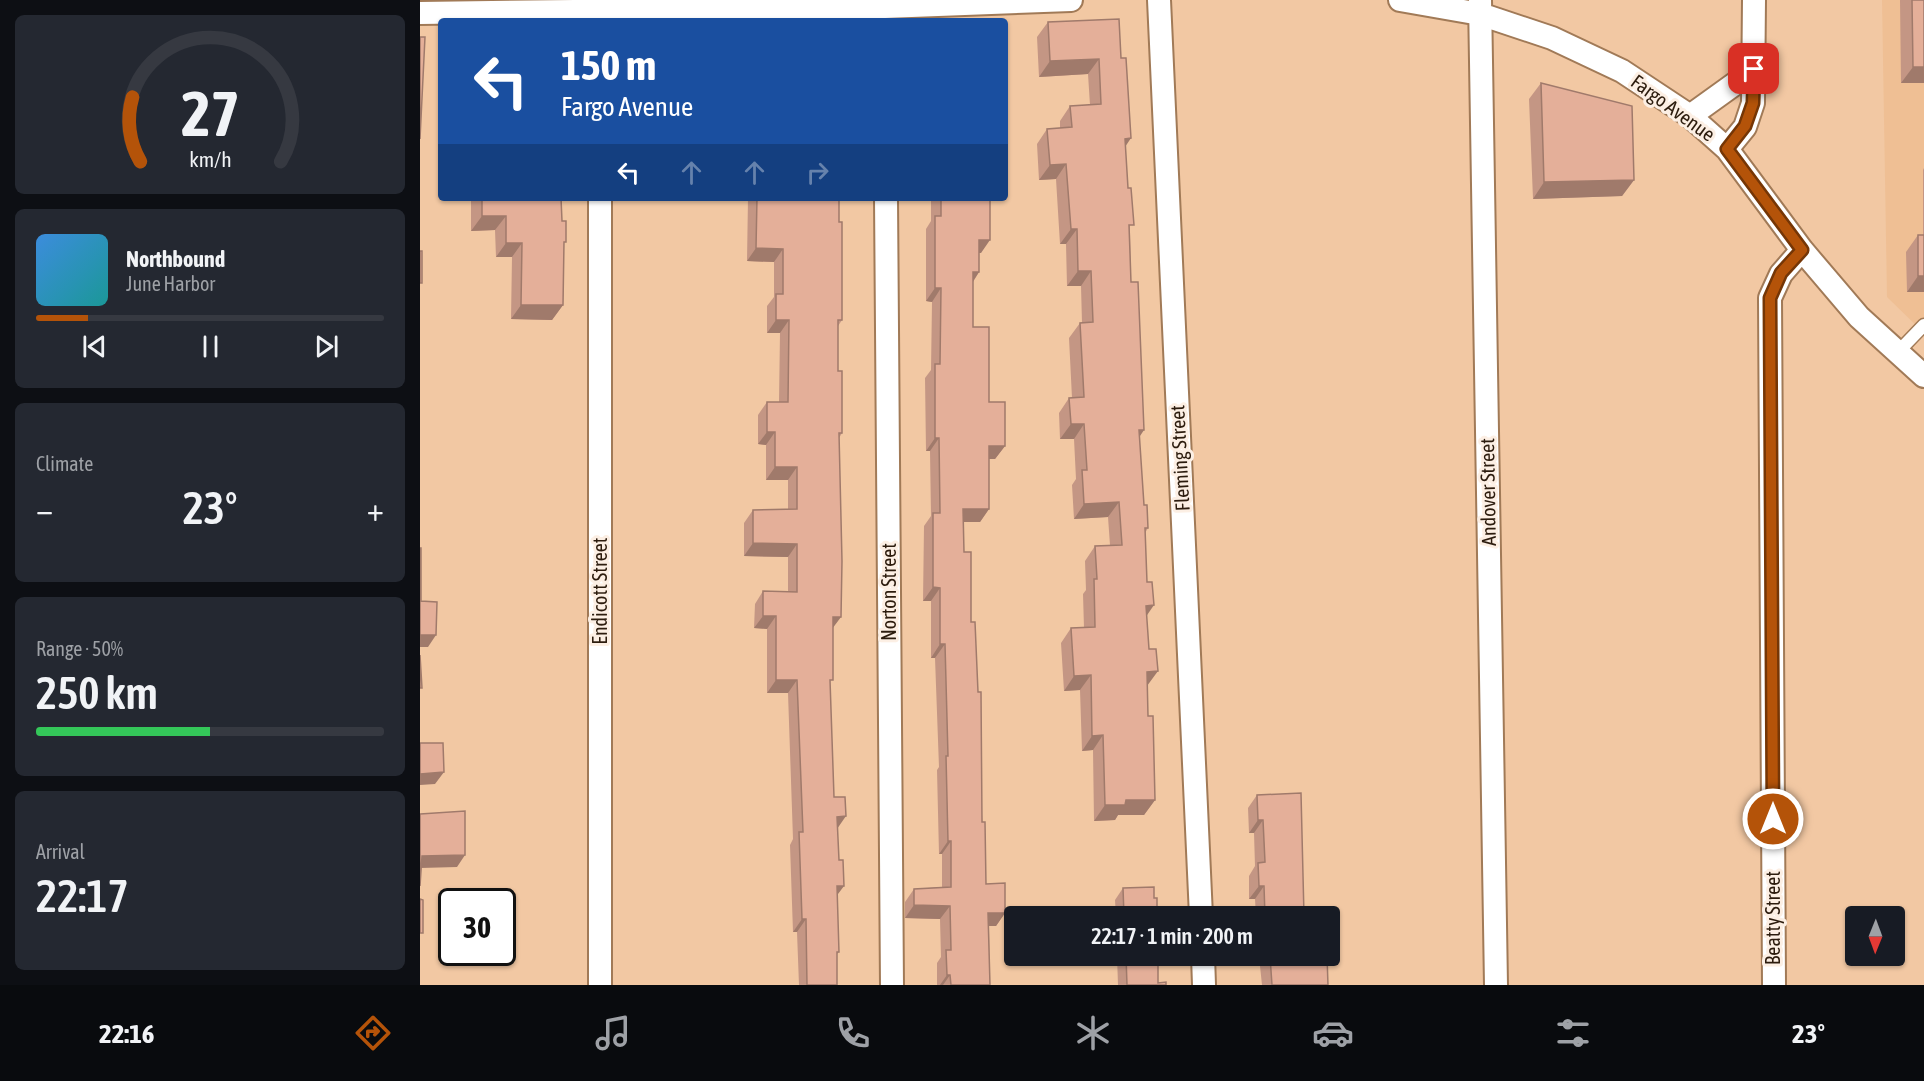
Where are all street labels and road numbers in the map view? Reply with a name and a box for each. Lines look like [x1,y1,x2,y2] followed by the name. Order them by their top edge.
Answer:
[1627,69,1720,146] street label: Fargo Avenue
[1165,404,1194,512] street label: Fleming Street
[1475,438,1500,546] street label: Andover Street
[588,537,611,645] street label: Endicott Street
[877,543,900,641] street label: Norton Street
[1761,871,1784,965] street label: Beatty Street

